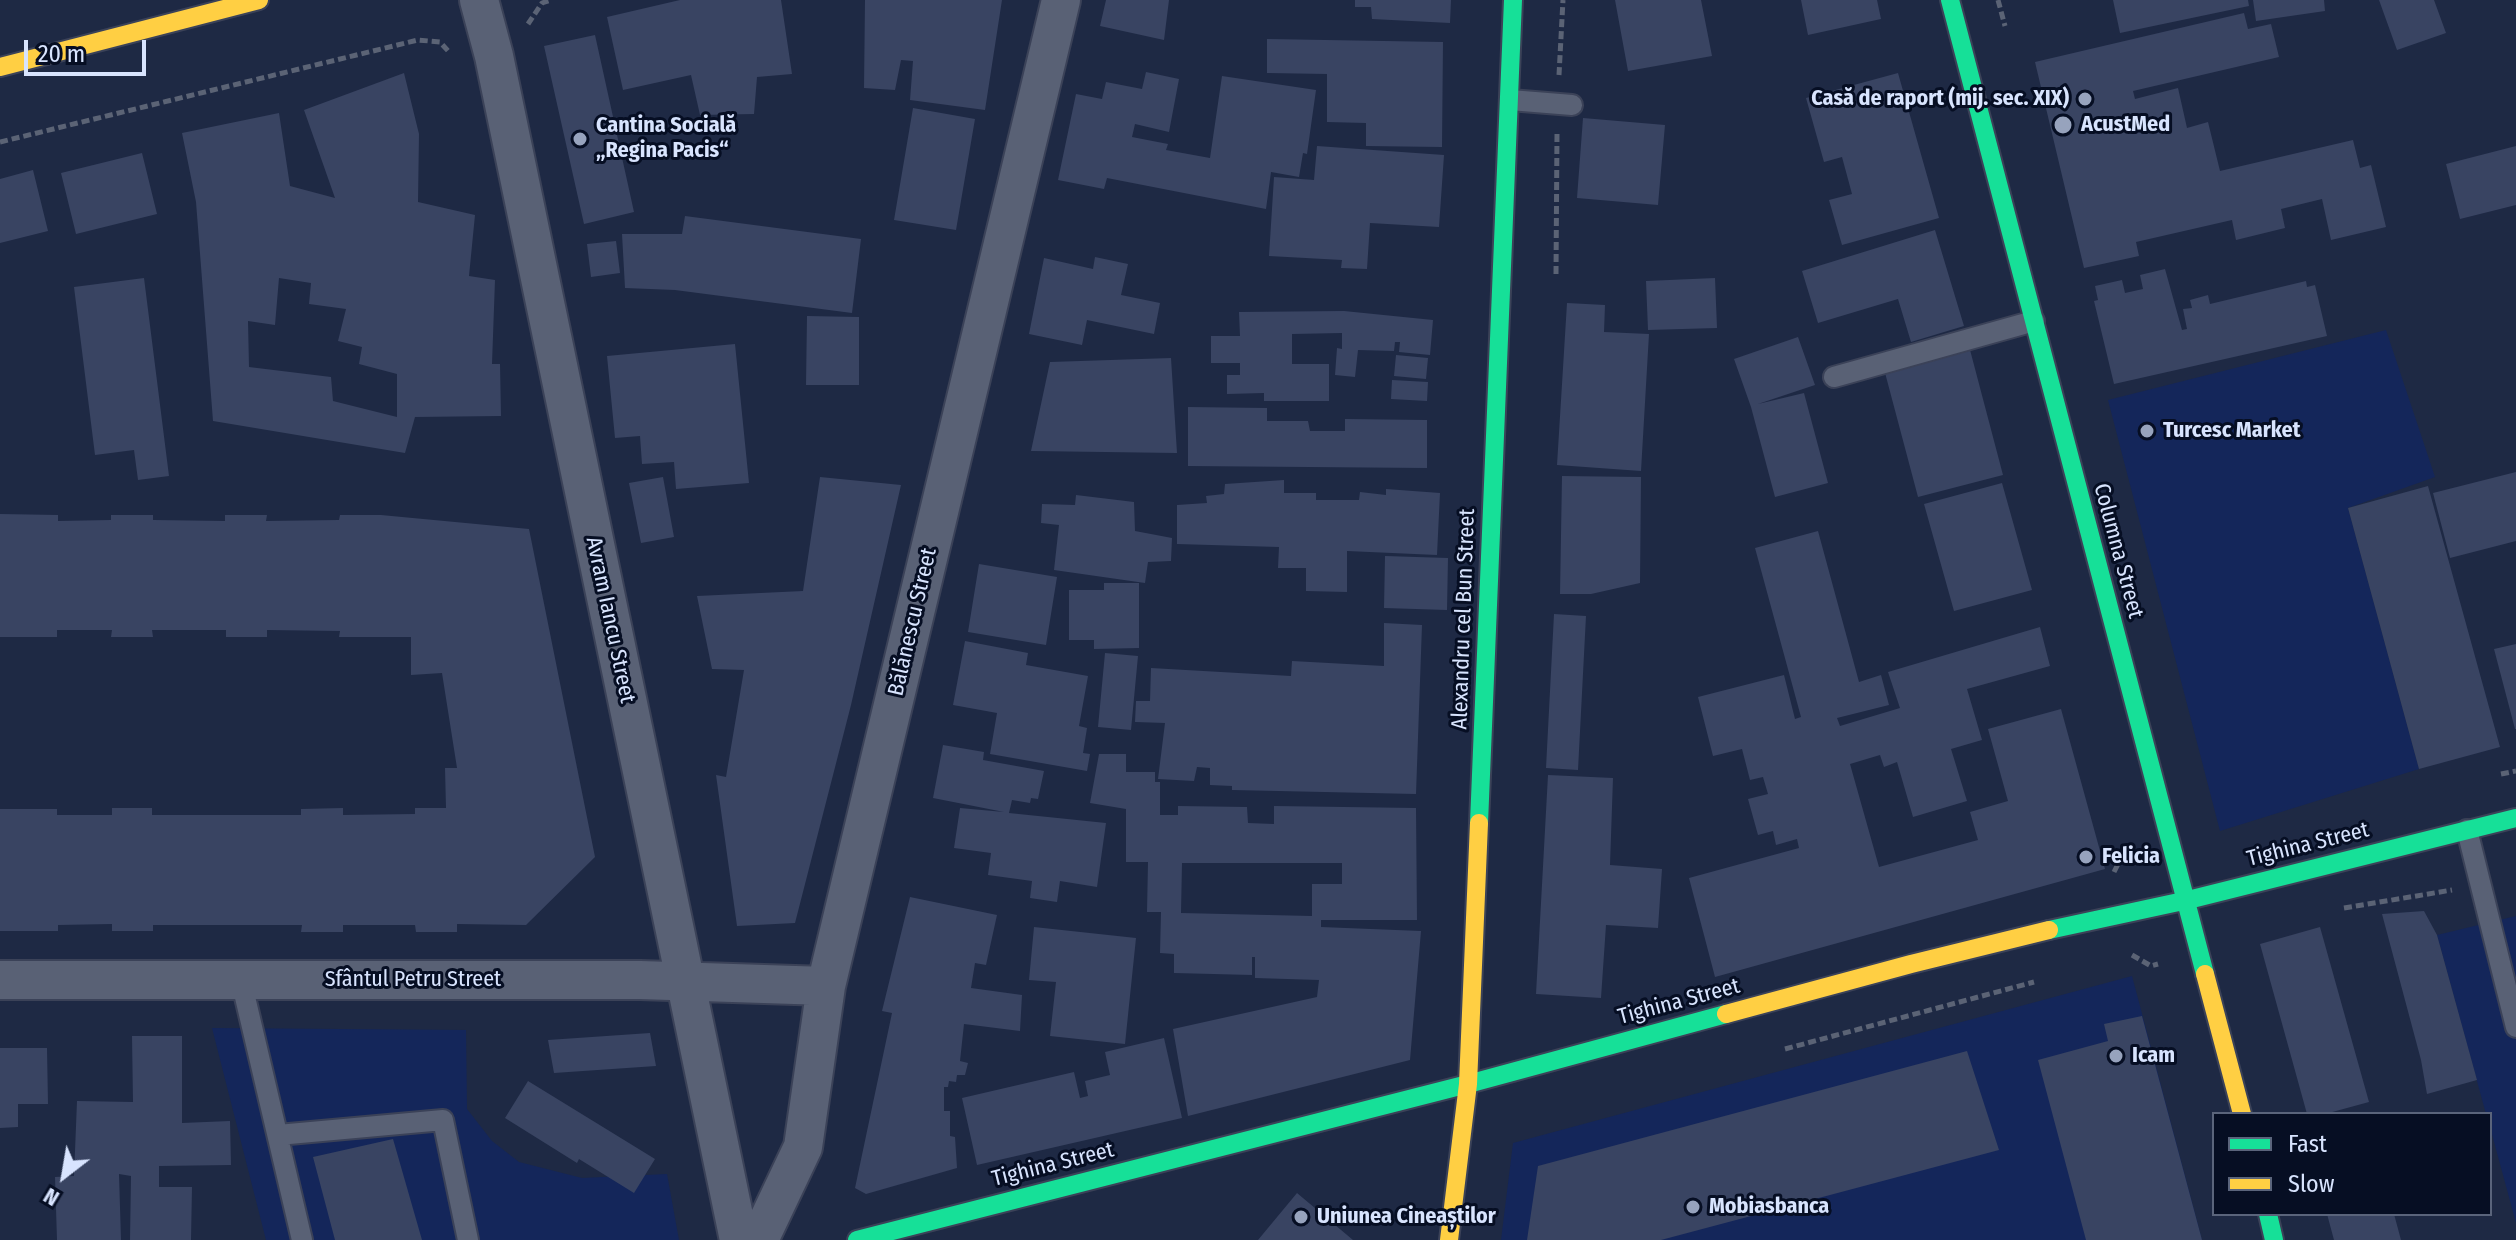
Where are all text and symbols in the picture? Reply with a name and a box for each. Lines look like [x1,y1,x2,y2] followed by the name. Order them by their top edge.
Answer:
[28,24,150,74] scale bar
[38,40,85,68] text: 20 m
[1811,86,2069,112] place label: Casă de raport (mij. sec. XIX)
[2076,90,2094,108] marker: Casă de raport (mij. sec. XIX)
[2081,112,2170,138] place label: AcustMed
[596,113,736,164] place label: Cantina Socială „Regina Pacis“
[2052,114,2074,136] marker: AcustMed
[571,130,589,148] marker: Cantina Socială „Regina Pacis“
[2163,418,2300,444] place label: Turcesc Market
[2138,422,2156,440] marker: Turcesc Market
[2087,481,2149,621] street label: Columna Street
[1447,508,1481,730] street label: Alexandru cel Bun Street
[579,534,641,706] street label: Avram Iancu Street
[883,545,943,699] street label: Bălănescu Street
[2244,817,2372,873] street label: Tighina Street
[2102,844,2160,870] place label: Felicia
[2077,848,2095,866] marker: Felicia
[325,967,501,993] street label: Sfântul Petru Street
[1615,973,1743,1031] street label: Tighina Street
[2132,1043,2175,1069] place label: Icam
[2107,1047,2125,1065] marker: Icam
[2212,1112,2492,1216] legend
[2288,1130,2327,1158] text: Fast
[24,1136,104,1216] north arrow
[989,1137,1117,1193] street label: Tighina Street
[2288,1170,2334,1198] text: Slow
[39,1182,64,1212] text: N
[1709,1194,1829,1220] place label: Mobiasbanca
[1684,1198,1702,1216] marker: Mobiasbanca
[1317,1204,1496,1230] place label: Uniunea Cineaștilor
[1292,1208,1310,1226] marker: Uniunea Cineaștilor

